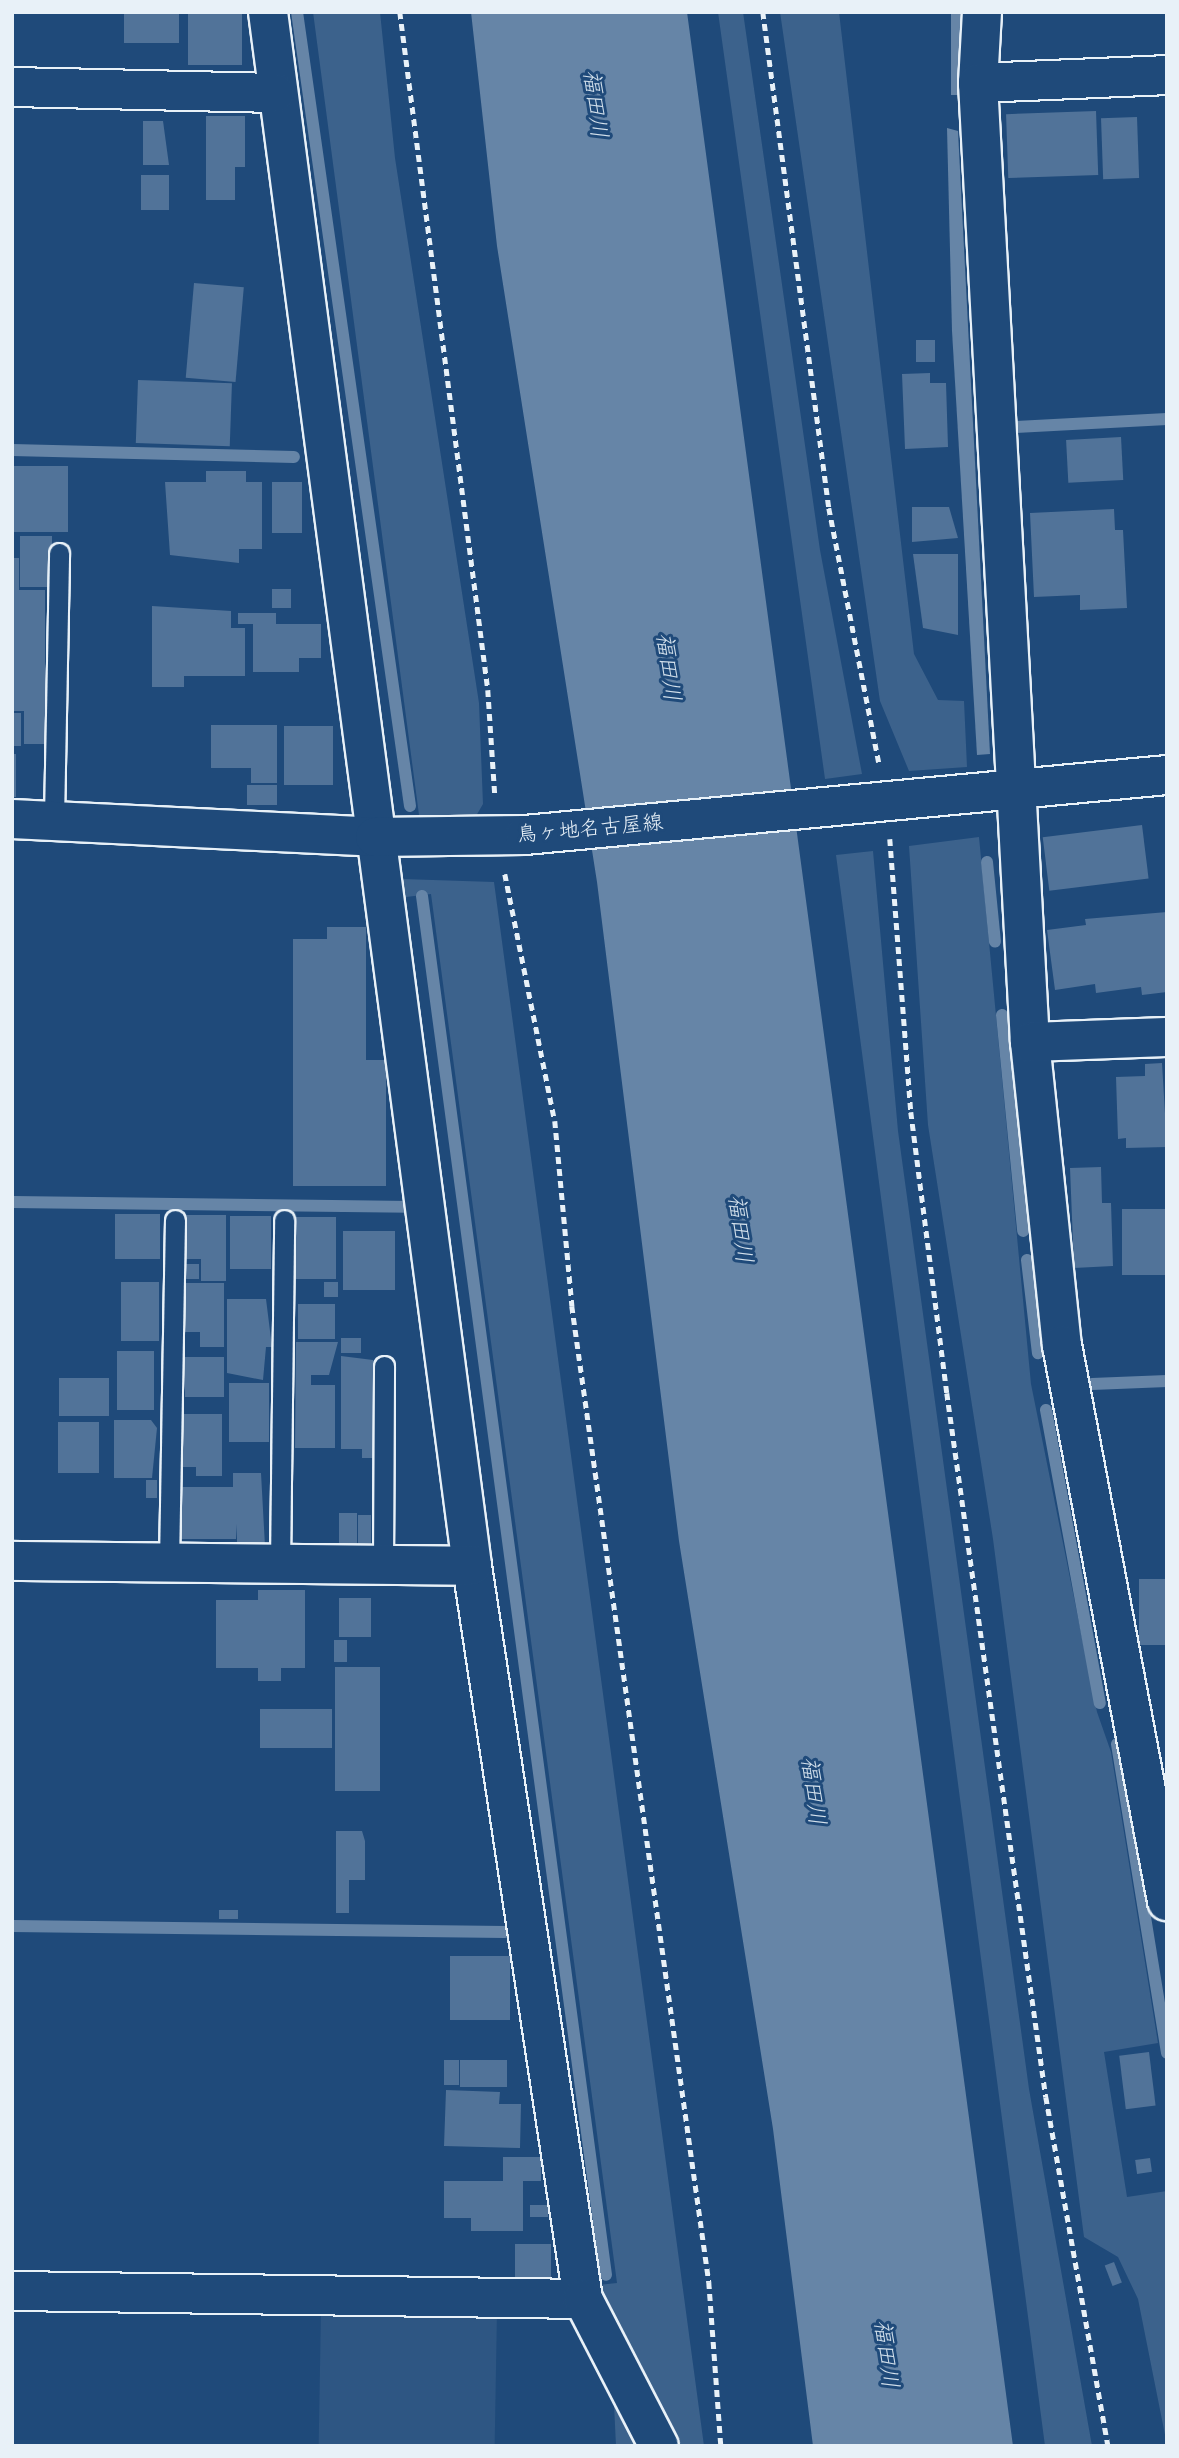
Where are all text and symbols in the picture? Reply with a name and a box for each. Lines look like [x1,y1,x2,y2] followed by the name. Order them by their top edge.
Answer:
[577,68,613,140] water label: 福田川
[650,631,686,703] water label: 福田川
[516,810,664,848] street label: 鳥ヶ地名古屋線
[722,1193,758,1265] water label: 福田川
[795,1755,831,1827] water label: 福田川
[868,2318,904,2390] water label: 福田川

